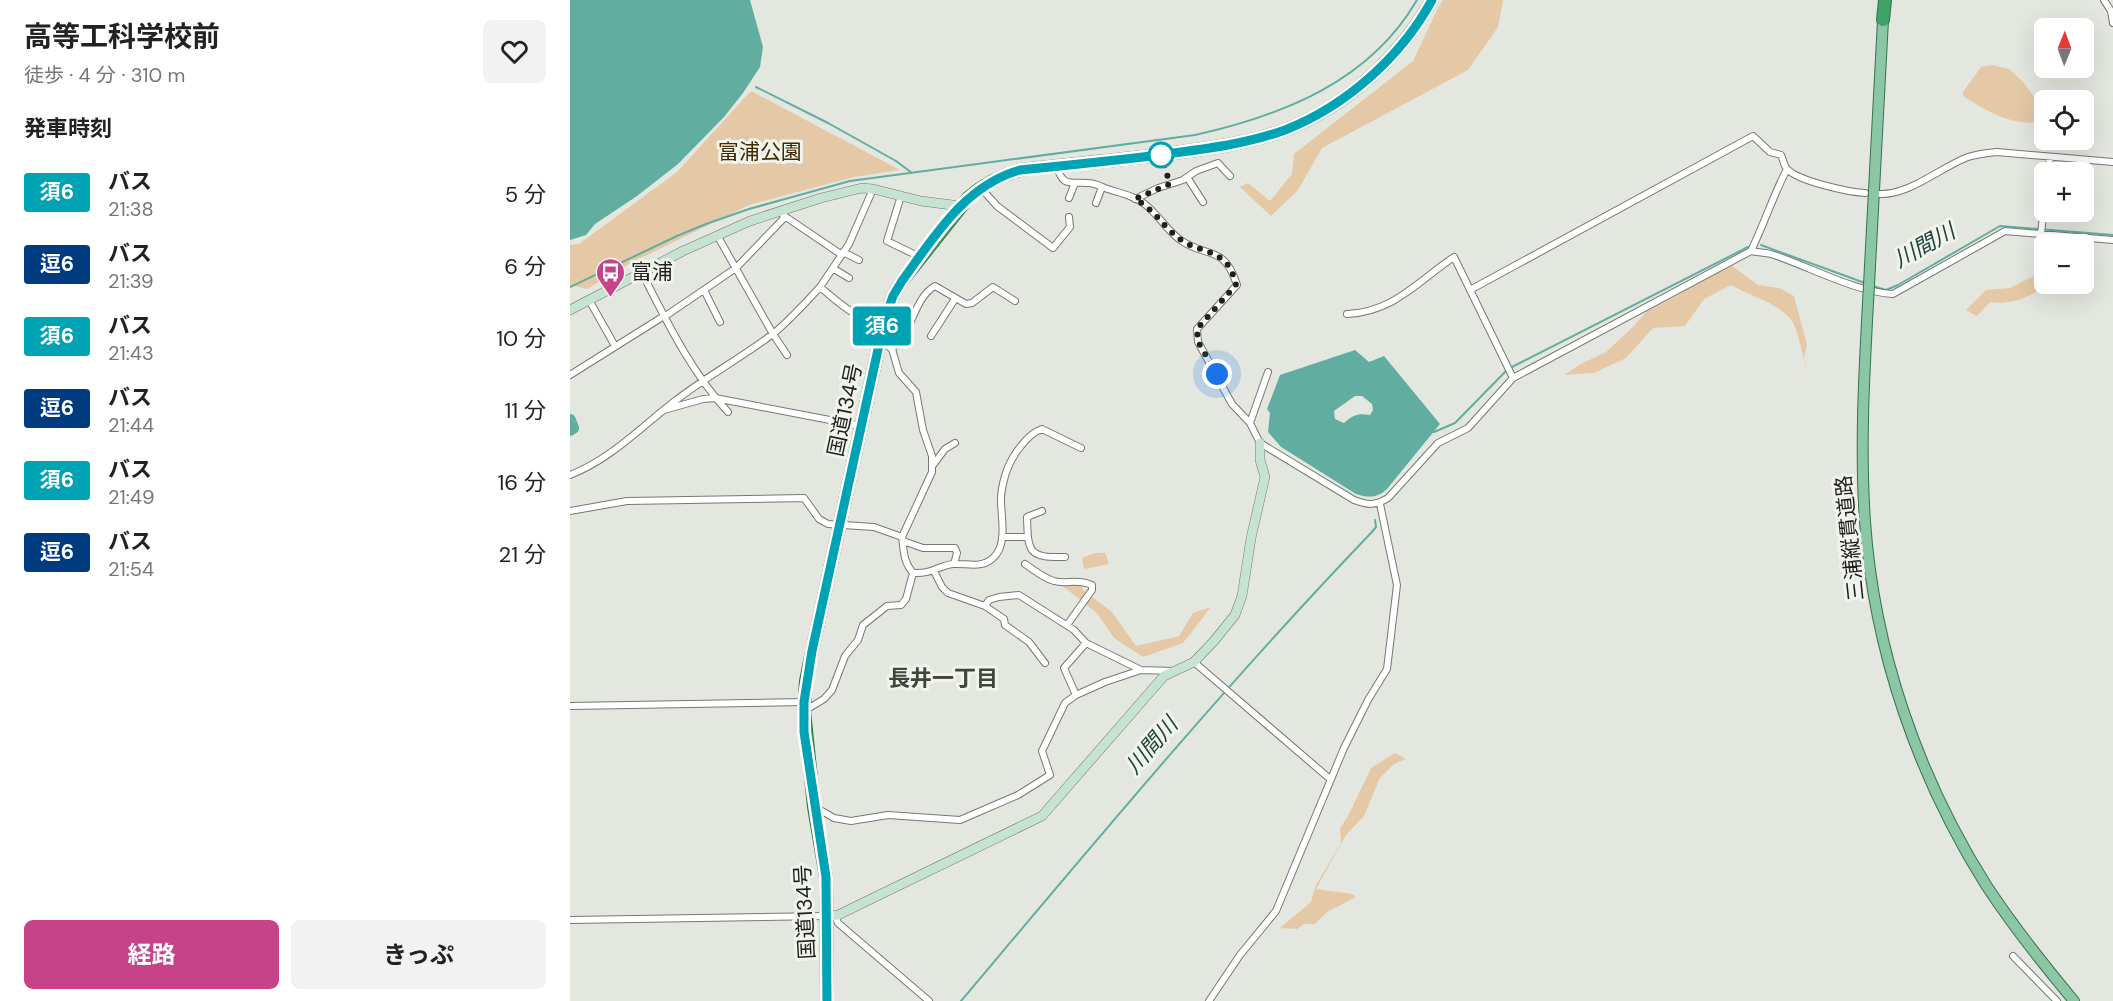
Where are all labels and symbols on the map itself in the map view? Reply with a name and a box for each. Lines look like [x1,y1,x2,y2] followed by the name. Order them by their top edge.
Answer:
[2034,18,2094,78] north arrow
[718,138,802,166] park label: 富浦公園
[1148,142,1174,168] unlabelled marker
[1888,216,1962,274] water label: 川間川
[594,256,626,298] bus stop icon: 富浦
[631,258,673,286] place label: 富浦
[855,306,909,346] line badge: 須6
[1202,359,1232,389] your location
[821,361,869,459] street label: 国道134号
[1829,474,1871,602] street label: 三浦縦貫道路
[888,664,998,693] district label: 長井一丁目
[1119,709,1185,780] water label: 川間川
[789,864,821,960] street label: 国道134号

